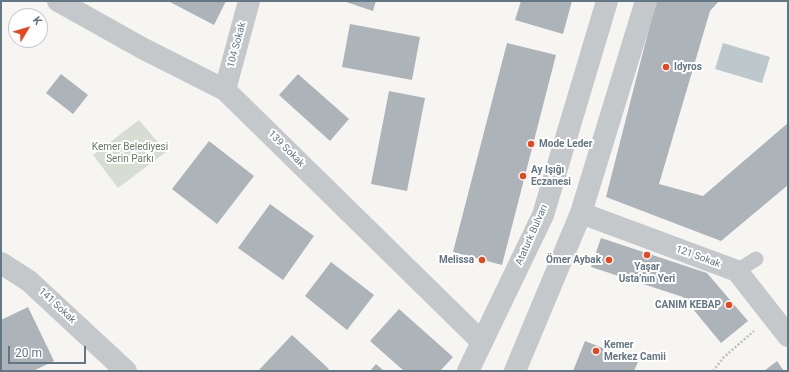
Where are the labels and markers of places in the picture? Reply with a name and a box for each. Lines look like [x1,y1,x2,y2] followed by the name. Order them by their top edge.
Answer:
[674,61,702,73] place label: Idyros
[661,62,671,72] marker: Idyros
[539,138,592,150] place label: Mode Leder
[526,139,536,149] marker: Mode Leder
[531,164,571,188] place label: Ay Işığı Eczanesi
[518,171,528,181] marker: Ay Işığı Eczanesi
[642,250,652,260] marker: Yaşar Usta’nın Yeri
[439,254,474,266] place label: Melissa
[546,254,601,266] place label: Ömer Aybak
[477,255,487,265] marker: Melissa
[604,255,614,265] marker: Ömer Aybak
[619,261,675,284] place label: Yaşar Usta’nın Yeri
[655,299,721,311] place label: CANIM KEBAP
[724,300,734,310] marker: CANIM KEBAP
[604,339,666,362] place label: Kemer Merkez Camii
[591,346,601,356] marker: Kemer Merkez Camii

